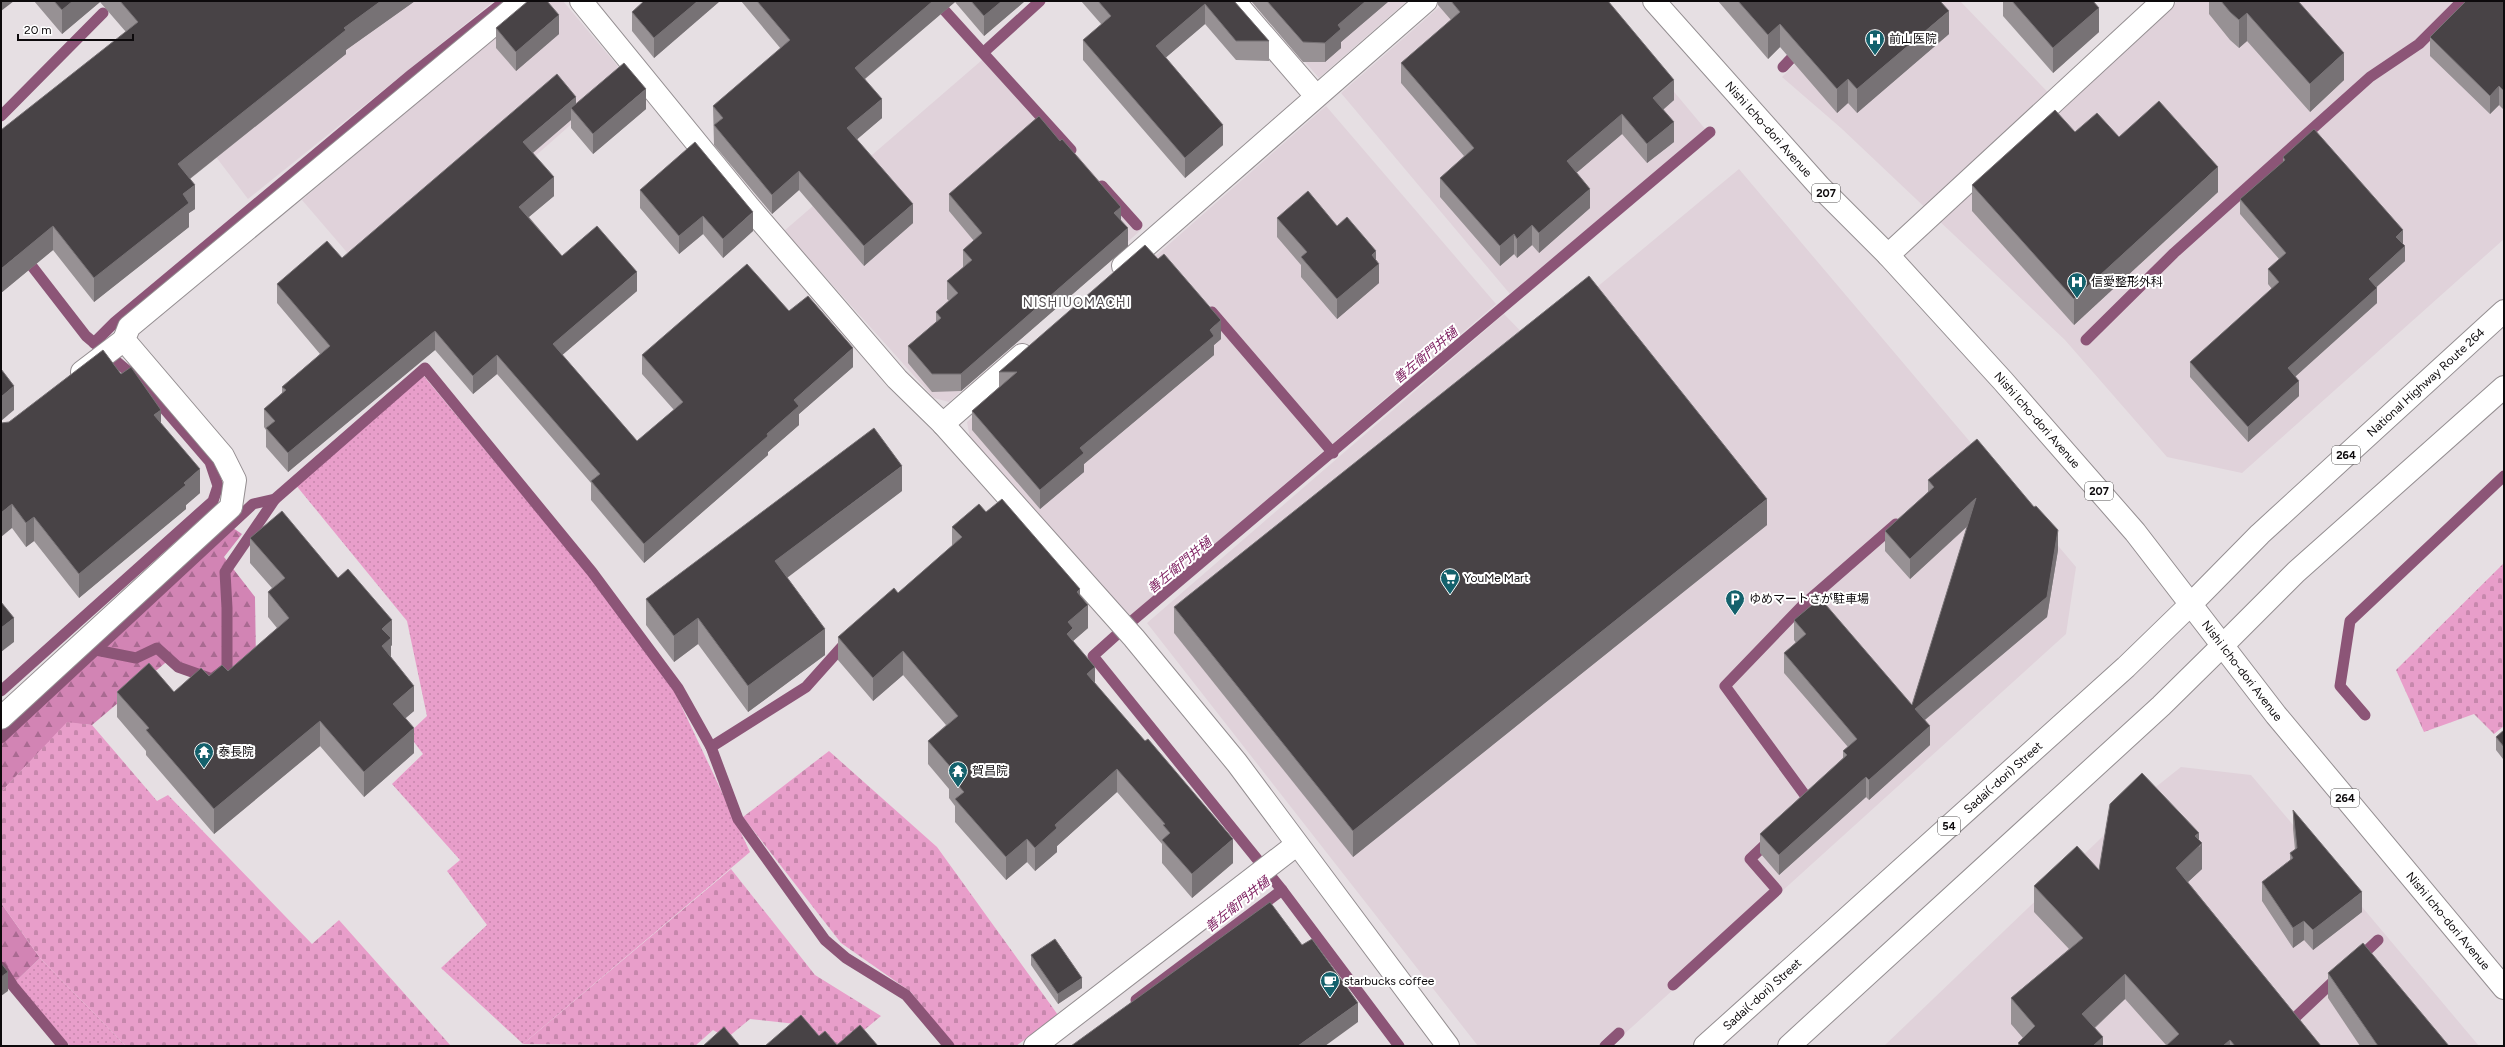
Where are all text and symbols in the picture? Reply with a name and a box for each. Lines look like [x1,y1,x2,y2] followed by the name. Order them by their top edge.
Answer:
[18,16,133,42] scale bar
[24,23,52,37] text: 20 m
[1864,28,1886,56] hospital icon: 前山医院
[1889,32,1937,46] place label: 前山医院
[1722,79,1815,180] street label: Nishi Icho-dori Avenue
[1812,184,1840,202] road number: 207
[2066,271,2088,299] hospital icon: 信愛整形外科
[2091,275,2163,289] place label: 信愛整形外科
[1023,295,1131,310] district label: NISHIUOMACHI
[1391,323,1462,386] water label: 善左衛門井樋
[2364,325,2488,440] street label: National Highway Route 264
[1991,369,2083,471] street label: Nishi Icho-dori Avenue
[2332,446,2360,464] road number: 264
[2085,482,2113,500] road number: 207
[1145,533,1216,596] water label: 善左衛門井樋
[1439,567,1461,595] supermarket icon: YouMe Mart
[1464,571,1529,585] place label: YouMe Mart
[1724,588,1746,616] parking icon: ゆめマートさが駐車場
[1749,592,1869,606] place label: ゆめマートさが駐車場
[2199,618,2285,724] street label: Nishi Icho-dori Avenue
[1961,739,2045,817] street label: Sadai(-dori) Street
[193,741,215,769] temple icon: 泰長院
[218,745,254,759] place label: 泰長院
[947,760,969,788] temple icon: 賀昌院
[972,764,1008,778] place label: 賀昌院
[2331,789,2359,807] road number: 264
[1938,817,1960,835] road number: 54
[2403,869,2493,973] street label: Nishi Icho-dori Avenue
[1202,873,1274,935] water label: 善左衛門井樋
[1720,955,1805,1033] street label: Sadai(-dori) Street
[1319,970,1341,998] cafe icon: starbucks coffee
[1344,974,1435,988] place label: starbucks coffee

